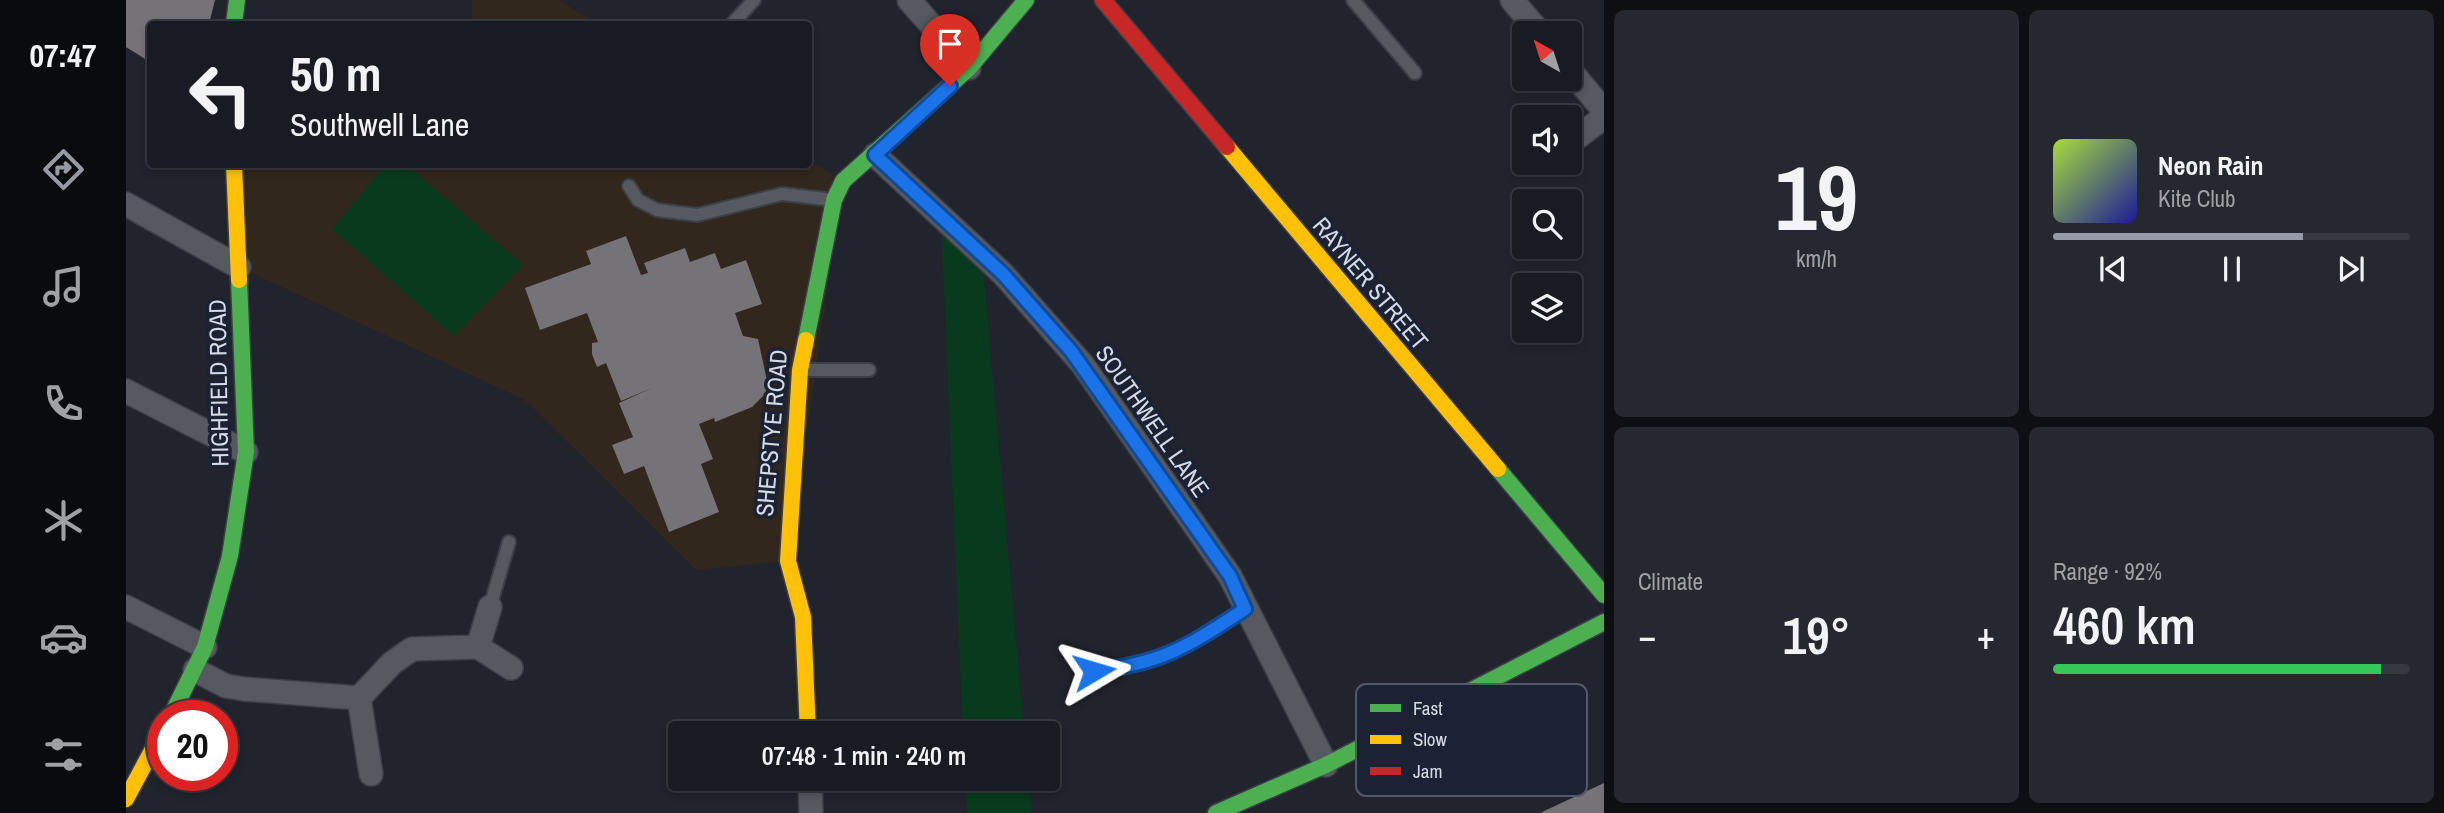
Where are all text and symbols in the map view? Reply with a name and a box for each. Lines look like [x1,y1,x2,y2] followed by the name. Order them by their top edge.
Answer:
[920,14,980,86] pin
[1512,21,1582,91] north arrow
[1512,21,1582,343] map controls
[931,25,969,63] icon: arrive
[29,34,97,77] text: 07:47
[290,40,382,106] text: 50 m
[175,49,266,140] icon: left
[290,103,469,146] text: Southwell Lane
[1512,105,1582,175] button: sound
[1775,136,1858,258] text: 19
[39,145,88,194] icon: directions
[2158,148,2263,183] text: Neon Rain
[2158,183,2236,214] text: Kite Club
[1512,189,1582,259] button: search
[1306,210,1436,356] street label: RAYNER STREET
[1796,243,1837,274] text: km/h
[2094,250,2132,288] icon: previous
[2213,250,2251,288] icon: pause
[2332,250,2370,288] icon: next
[39,262,88,311] icon: music
[1512,273,1582,343] button: layers
[201,299,235,467] street label: HIGHFIELD ROAD
[1089,339,1217,503] street label: SOUTHWELL LANE
[748,348,794,518] street label: SHEPSTYE ROAD
[39,379,88,428] icon: phone
[39,496,88,545] icon: climate
[2053,556,2162,587] text: Range · 92%
[1638,566,1703,597] text: Climate
[2053,590,2196,660] text: 460 km
[1782,600,1851,670] text: 19°
[1638,610,1656,661] text: −
[1977,610,1995,661] text: +
[39,613,88,662] icon: car
[1057,634,1131,708] position arrow
[1356,684,1587,796] legend
[1413,695,1443,721] text: Fast
[147,700,238,791] speed limit sign: 20
[1413,726,1448,752] text: Slow
[39,730,88,779] icon: filters
[762,738,966,773] text: 07:48 · 1 min · 240 m
[1413,758,1442,784] text: Jam

